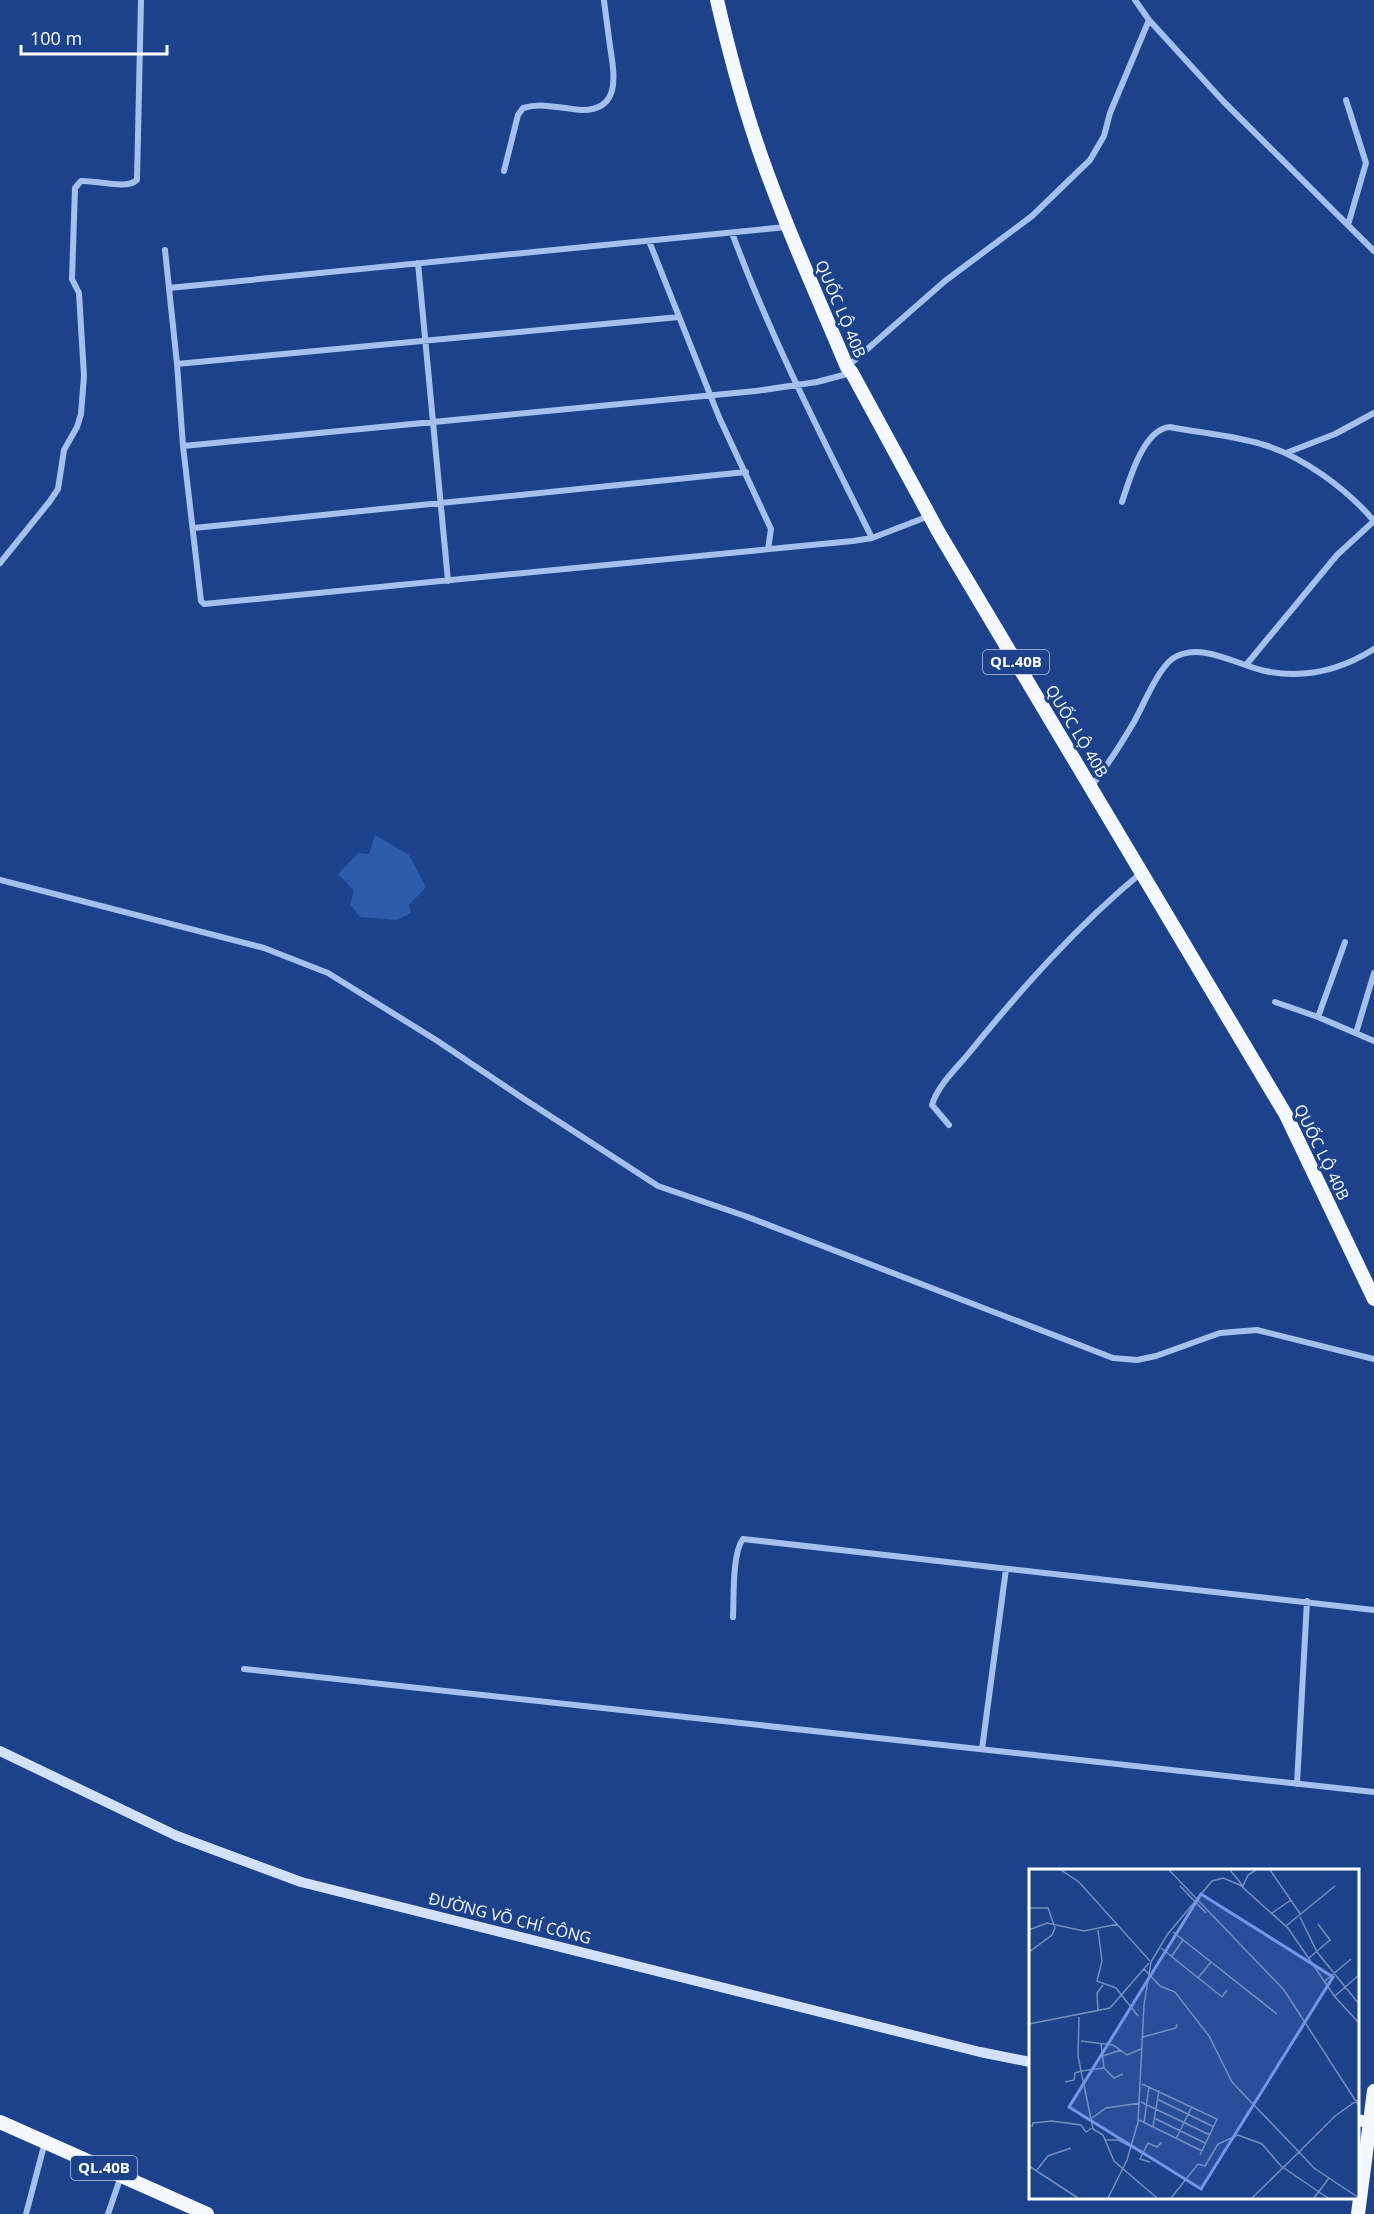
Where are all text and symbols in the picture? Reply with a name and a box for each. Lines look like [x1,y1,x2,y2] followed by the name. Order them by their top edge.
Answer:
[21,18,166,56] scale bar
[30,26,82,50] text: 100 m
[810,257,872,361] street label: QUỐC LỘ 40B
[983,650,1049,674] road number: QL.40B
[1041,681,1113,781] street label: QUỐC LỘ 40B
[1289,1100,1355,1204] street label: QUỐC LỘ 40B
[1029,1869,1359,2199] inset map
[426,1887,594,1949] street label: ĐƯỜNG VÕ CHÍ CÔNG
[71,2156,137,2180] road number: QL.40B

